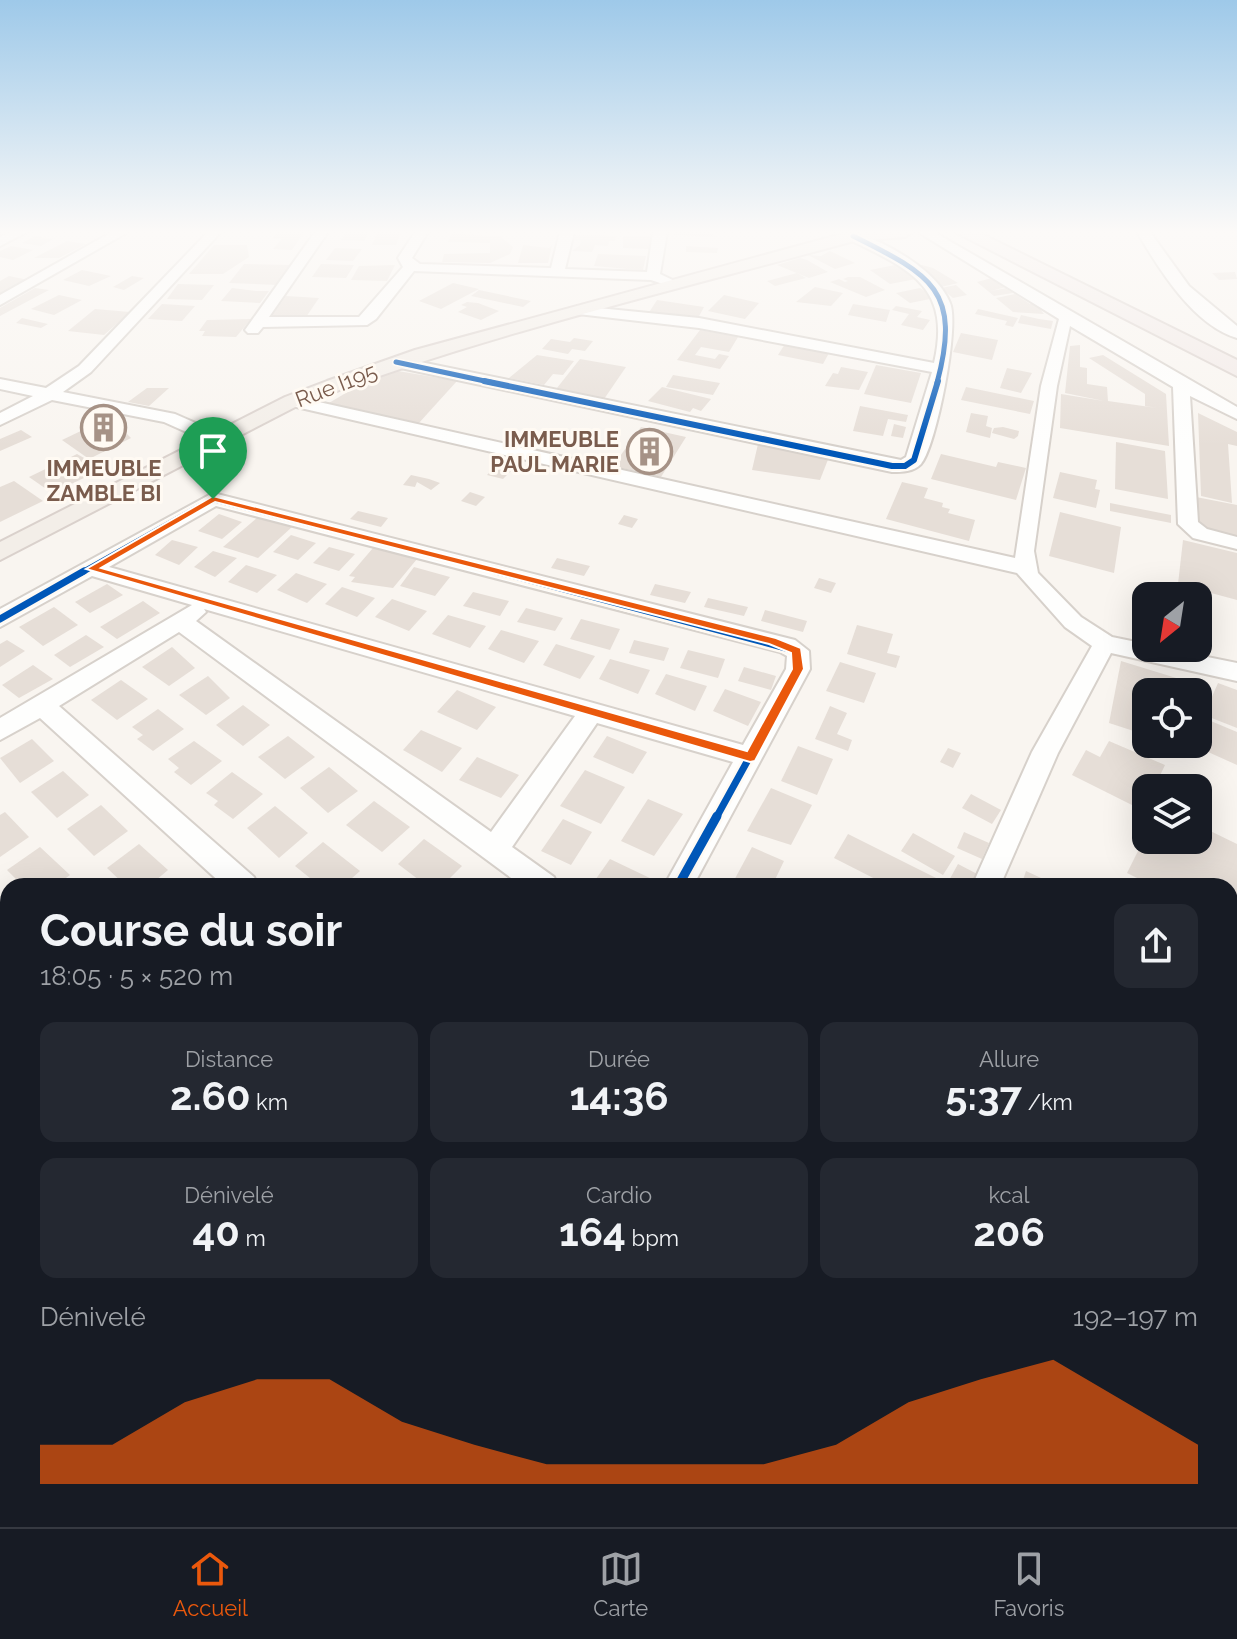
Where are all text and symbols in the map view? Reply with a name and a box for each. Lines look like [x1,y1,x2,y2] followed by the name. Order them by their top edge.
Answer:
[291,358,381,412] street label: Rue I195
[80,403,128,451] building icon: IMMEUBLE ZAMBLE BI
[179,417,247,499] pin
[490,426,619,477] place label: IMMEUBLE PAUL MARIE
[626,428,674,476] building icon: IMMEUBLE PAUL MARIE
[191,429,235,473] icon: arrive
[46,455,162,506] place label: IMMEUBLE ZAMBLE BI
[1132,582,1212,662] north arrow
[1132,582,1212,854] map controls
[1132,678,1212,758] button: locate
[1132,774,1212,854] button: layers
[1114,904,1198,988] button: share
[40,905,342,956] text: Course du soir
[40,961,233,991] text: 18:05 · 5 × 520 m
[185,1046,273,1072] text: Distance
[588,1046,650,1072] text: Durée
[979,1046,1039,1072] text: Allure
[170,1072,250,1119] text: 2.60
[569,1072,669,1119] text: 14:36
[945,1072,1022,1119] text: 5:37
[250,1089,288,1115] text: km
[1022,1089,1073,1115] text: /km
[184,1182,274,1208] text: Dénivelé
[586,1182,652,1208] text: Cardio
[988,1182,1030,1208] text: kcal
[192,1208,240,1255] text: 40
[559,1208,626,1255] text: 164
[973,1208,1045,1255] text: 206
[240,1225,266,1251] text: m
[626,1225,679,1251] text: bpm
[40,1302,146,1332] text: Dénivelé
[1073,1302,1198,1332] text: 192–197 m
[173,1547,248,1621] tab: Accueil
[593,1547,648,1621] tab: Carte
[994,1547,1064,1621] tab: Favoris

